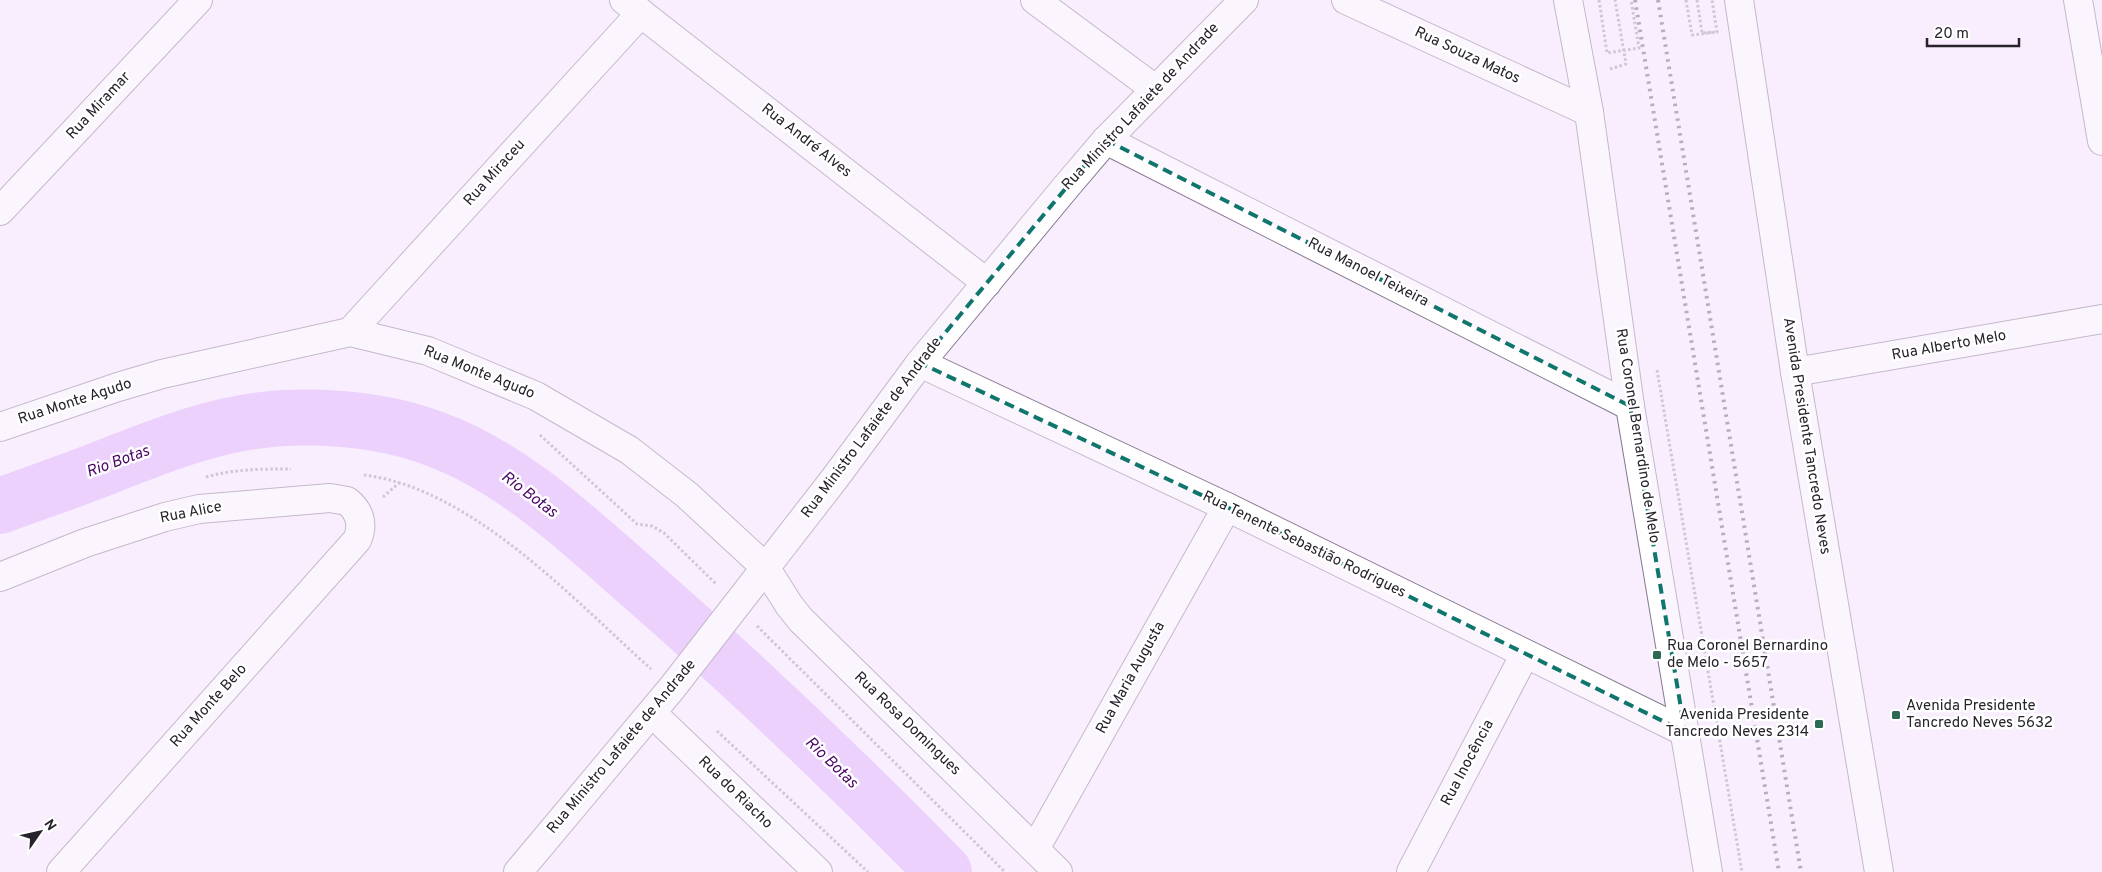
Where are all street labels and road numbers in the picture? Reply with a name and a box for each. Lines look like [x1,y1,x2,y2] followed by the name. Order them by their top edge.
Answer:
[1058,19,1224,195] street label: Rua Ministro Lafaiete de Andrade
[1411,23,1523,89] street label: Rua Souza Matos
[63,68,135,144] street label: Rua Miramar
[757,100,855,182] street label: Rua André Alves
[460,136,530,210] street label: Rua Miraceu
[1304,234,1432,312] street label: Rua Manoel Teixeira
[1778,316,1834,556] street label: Avenida Presidente Tancredo Neves
[1611,327,1663,545] street label: Rua Coronel Bernardino de Melo
[1890,327,2008,365] street label: Rua Alberto Melo
[798,334,946,522] street label: Rua Ministro Lafaiete de Andrade
[421,342,537,404] street label: Rua Monte Agudo
[16,375,134,429] street label: Rua Monte Agudo
[1199,487,1409,603] street label: Rua Tenente Sebastião Rodrigues
[158,498,224,528] street label: Rua Alice
[1092,619,1170,737] street label: Rua Maria Augusta
[543,656,701,838] street label: Rua Ministro Lafaiete de Andrade
[167,660,251,752] street label: Rua Monte Belo
[850,668,964,780] street label: Rua Rosa Domingues
[1437,717,1499,809] street label: Rua Inocência
[694,753,776,833] street label: Rua do Riacho

